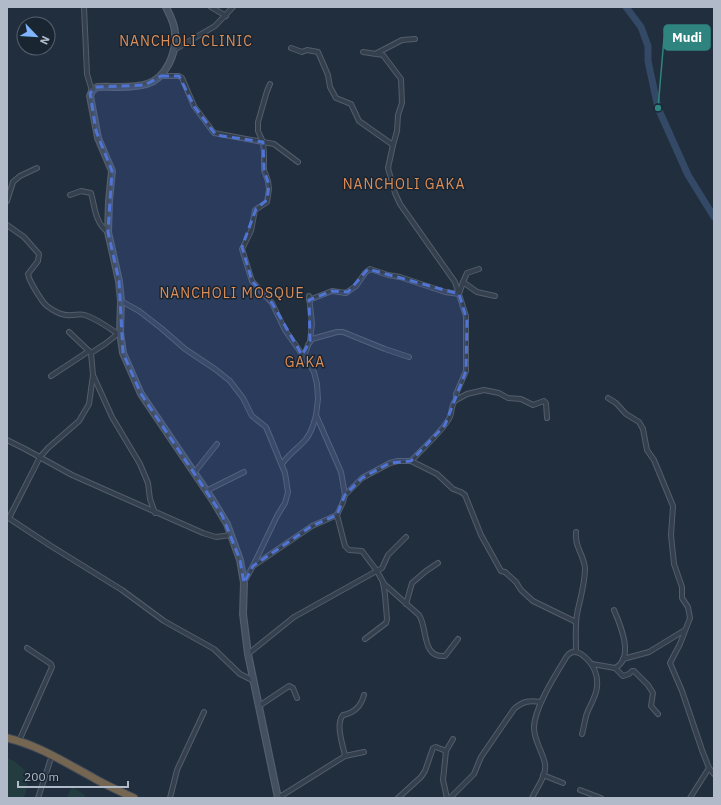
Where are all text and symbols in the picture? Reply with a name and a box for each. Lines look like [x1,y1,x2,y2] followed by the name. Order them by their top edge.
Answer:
[16,16,56,56] north arrow
[664,25,710,50] callout: Mudi
[672,29,702,46] text: Mudi
[119,32,253,50] district label: NANCHOLI CLINIC
[37,34,53,47] text: N
[343,175,465,193] district label: NANCHOLI GAKA
[159,284,305,302] district label: NANCHOLI MOSQUE
[285,353,325,371] district label: GAKA
[18,763,128,789] scale bar
[24,769,59,784] text: 200 m

